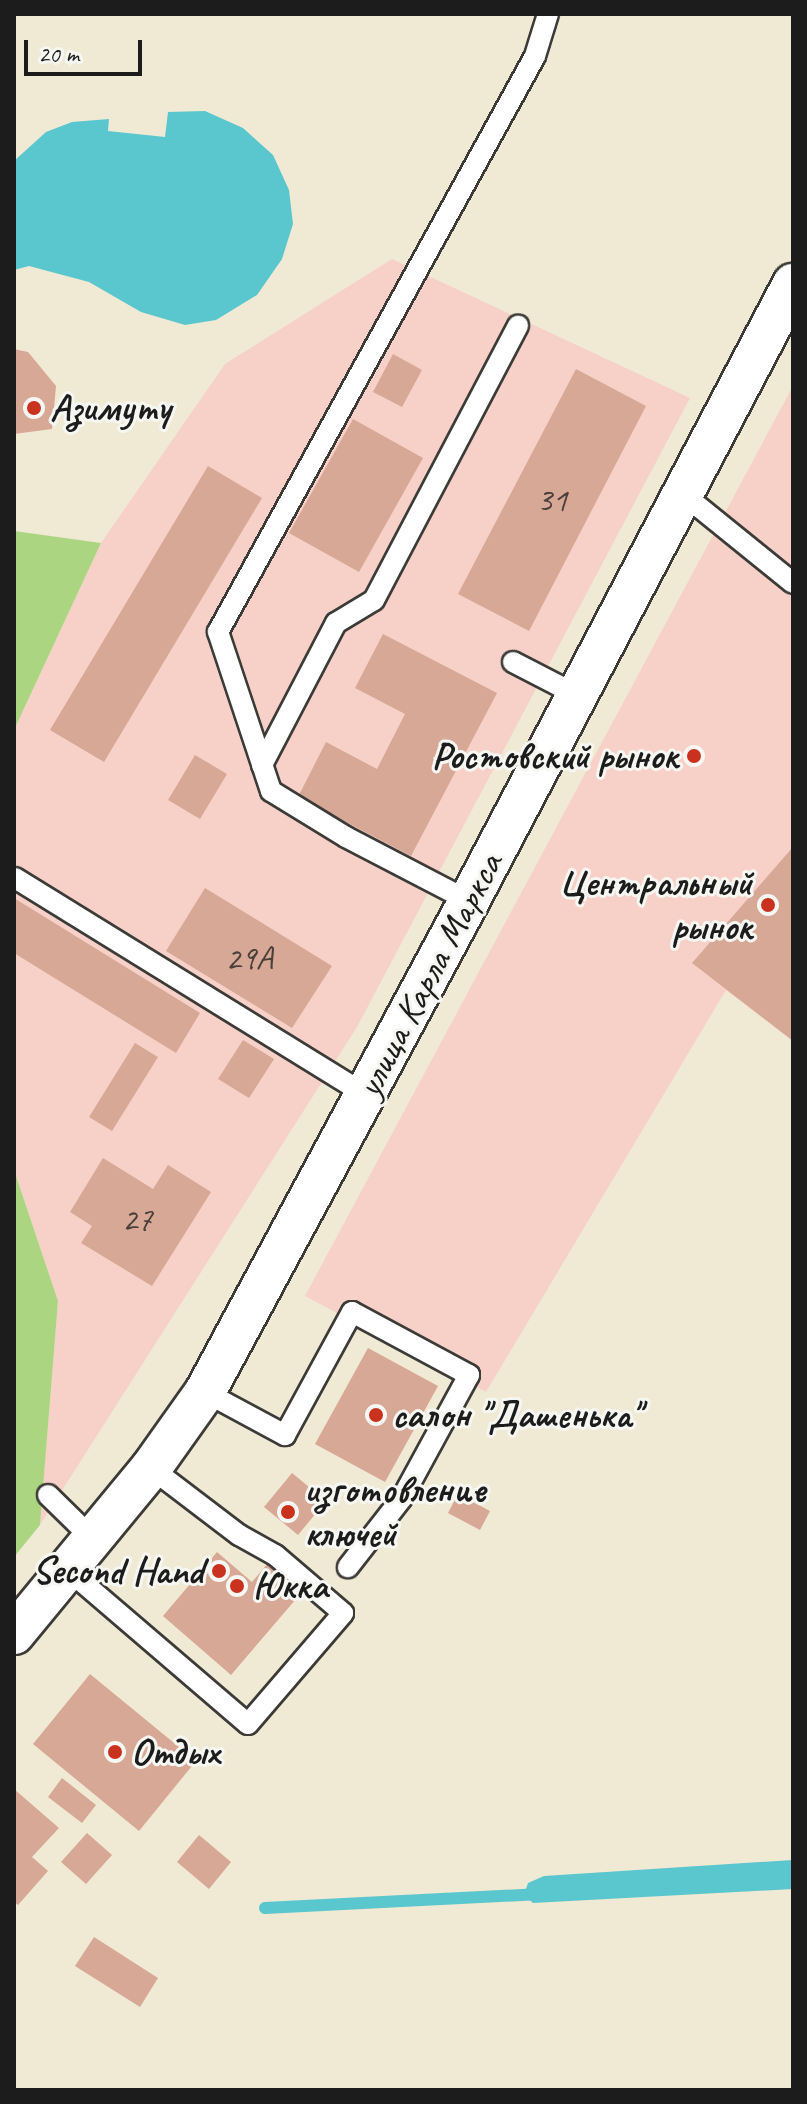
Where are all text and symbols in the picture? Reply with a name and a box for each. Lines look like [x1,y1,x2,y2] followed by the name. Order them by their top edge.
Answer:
[28,24,146,74] scale bar
[38,39,79,69] text: 20 m
[50,385,170,431] place label: Азимуту
[25,399,43,417] marker: Азимуту
[537,480,567,520] house number: 31
[432,733,678,779] place label: Ростовский рынок
[685,747,703,765] marker: Ростовский рынок
[346,846,512,1104] street label: улица Карла Маркса
[559,860,752,950] place label: Центральный рынок
[759,896,777,914] marker: Центральный рынок
[225,938,273,978] house number: 29А
[122,1199,152,1239] house number: 27
[392,1392,640,1438] place label: салон "Дашенька"
[367,1406,385,1424] marker: салон "Дашенька"
[304,1467,486,1556] place label: изготовление ключей
[279,1503,297,1521] marker: изготовление ключей
[31,1548,203,1594] place label: Second Hand
[210,1562,228,1580] marker: Second Hand
[253,1563,327,1609] place label: Юкка
[228,1577,246,1595] marker: Юкка
[131,1729,219,1775] place label: Отдых
[106,1743,124,1761] marker: Отдых

